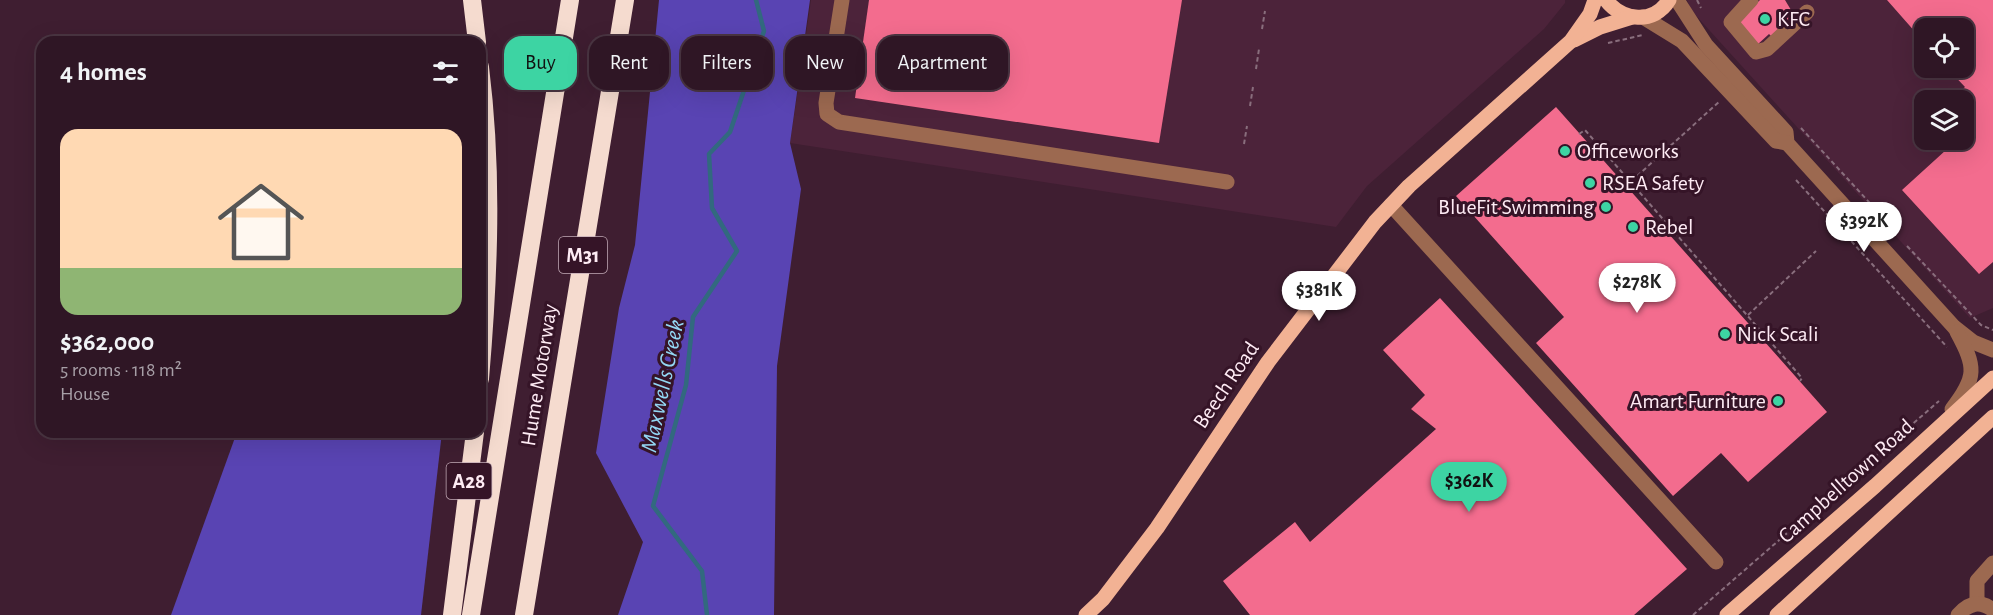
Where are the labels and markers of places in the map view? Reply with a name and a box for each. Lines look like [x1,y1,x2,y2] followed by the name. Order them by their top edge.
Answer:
[1777,8,1810,30] place label: KFC
[1758,12,1772,26] marker: KFC
[1577,140,1679,162] place label: Officeworks
[1558,144,1572,158] marker: Officeworks
[1602,172,1705,194] place label: RSEA Safety
[1583,176,1597,190] marker: RSEA Safety
[1438,196,1594,218] place label: BlueFit Swimming
[1599,200,1613,214] marker: BlueFit Swimming
[1822,202,1906,253] pin: $392K
[1645,216,1693,238] place label: Rebel
[1626,220,1640,234] marker: Rebel
[1595,263,1679,314] pin: $278K
[1277,271,1361,322] pin: $381K
[1737,323,1819,345] place label: Nick Scali
[1718,327,1732,341] marker: Nick Scali
[1630,390,1766,412] place label: Amart Furniture
[1771,394,1785,408] marker: Amart Furniture
[1427,462,1511,513] pin: $362K

